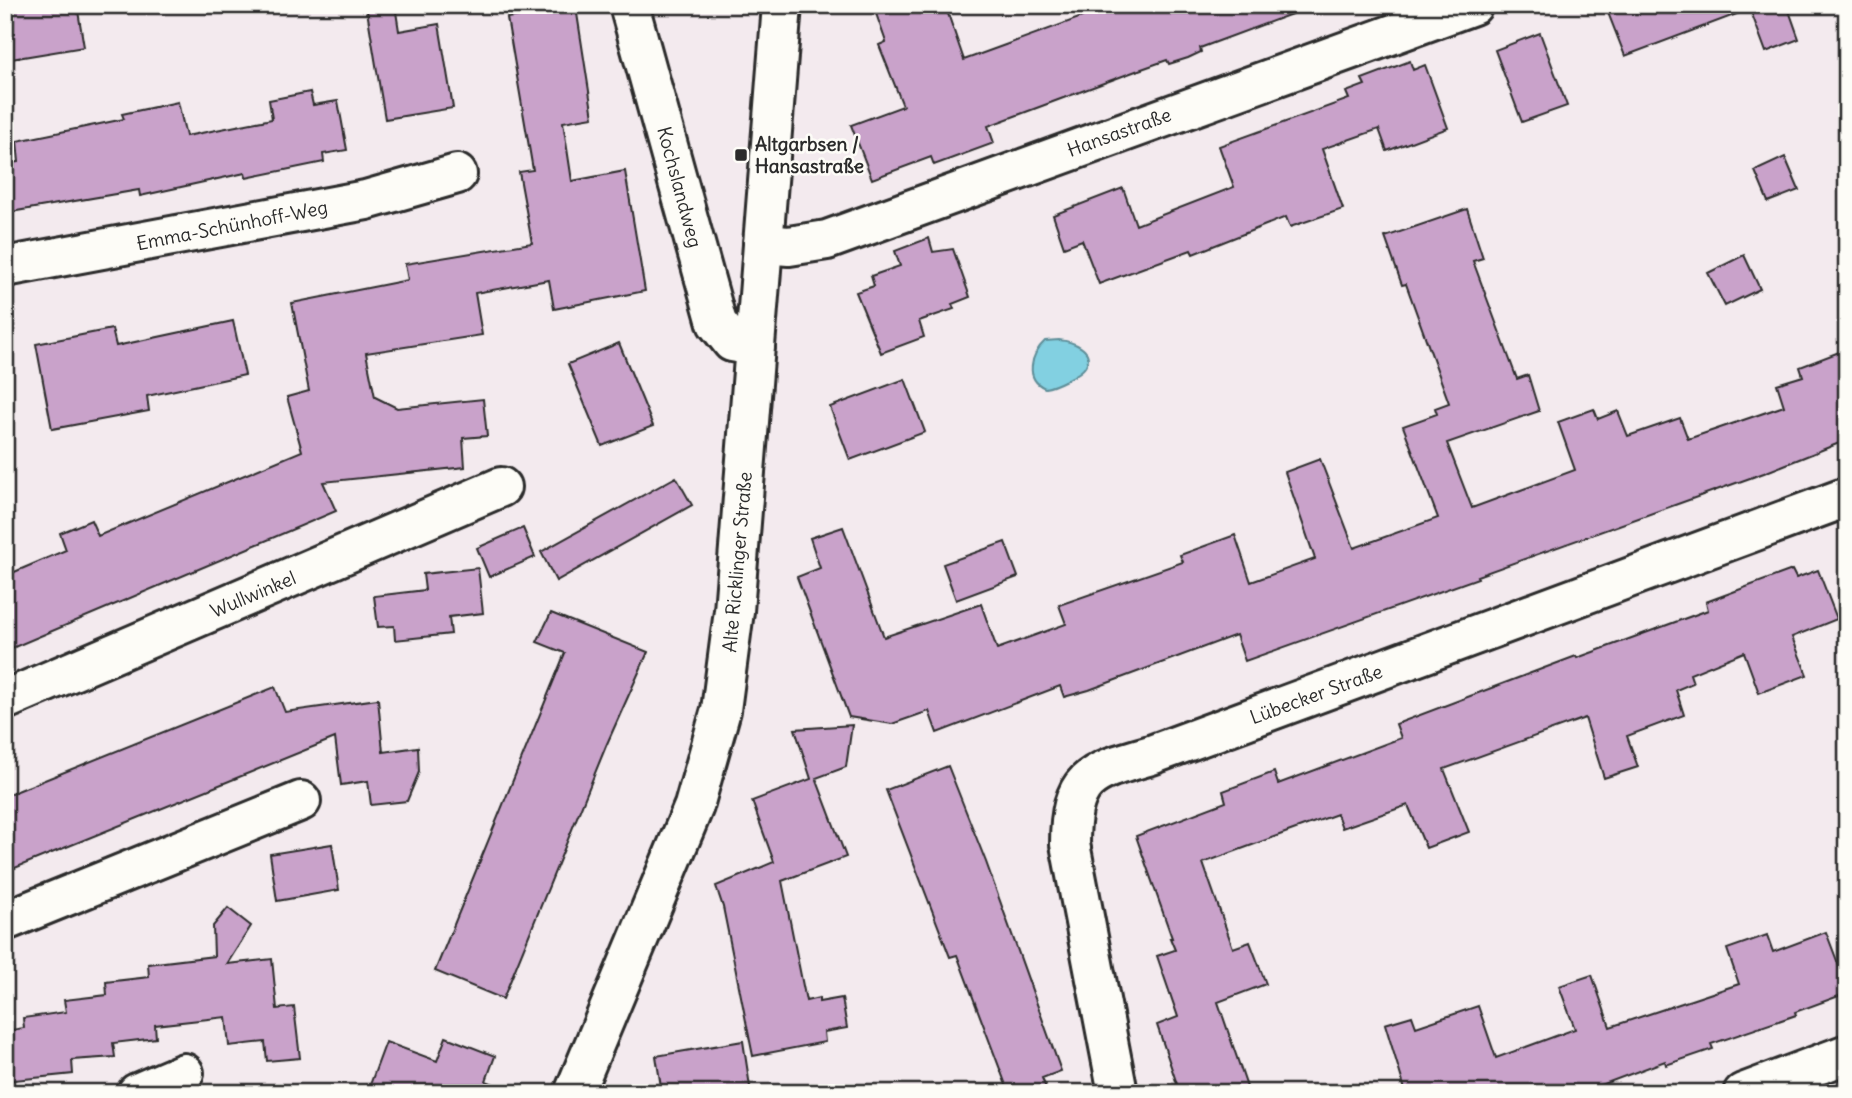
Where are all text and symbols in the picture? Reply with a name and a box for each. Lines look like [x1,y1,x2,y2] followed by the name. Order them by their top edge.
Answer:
[1064,102,1174,162] street label: Hansastraße
[652,124,708,250] street label: Kochslandweg
[755,132,864,178] place label: Altgarbsen / Hansastraße
[733,147,749,163] marker: Altgarbsen / Hansastraße
[134,195,330,255] street label: Emma-Schünhoff-Weg
[717,471,757,653] street label: Alte Ricklinger Straße
[207,565,299,623] street label: Wullwinkel
[1246,659,1386,729] street label: Lübecker Straße

